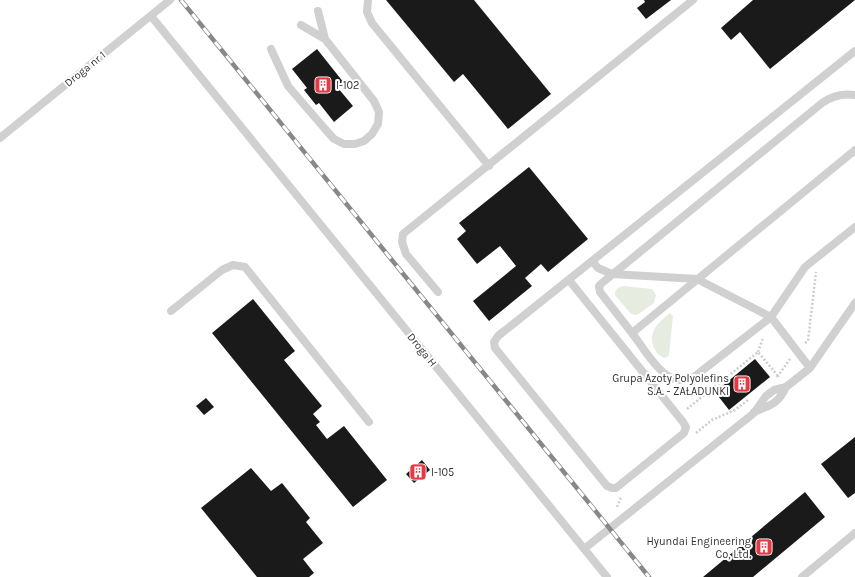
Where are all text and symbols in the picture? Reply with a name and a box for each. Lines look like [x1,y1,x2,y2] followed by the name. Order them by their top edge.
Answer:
[62,49,108,89] street label: Droga nr 1
[313,75,333,95] building icon: I-102
[336,79,359,92] place label: I-102
[405,331,439,369] street label: Droga H
[612,372,729,398] place label: Grupa Azoty Polyolefins S.A. - ZAŁADUNKI
[732,374,752,394] building icon: Grupa Azoty Polyolefins S.A. - ZAŁADUNKI
[408,462,428,482] building icon: I-105
[431,466,454,479] place label: I-105
[646,535,752,561] place label: Hyundai Engineering Co, Ltd.
[754,537,774,557] building icon: Hyundai Engineering Co, Ltd.

